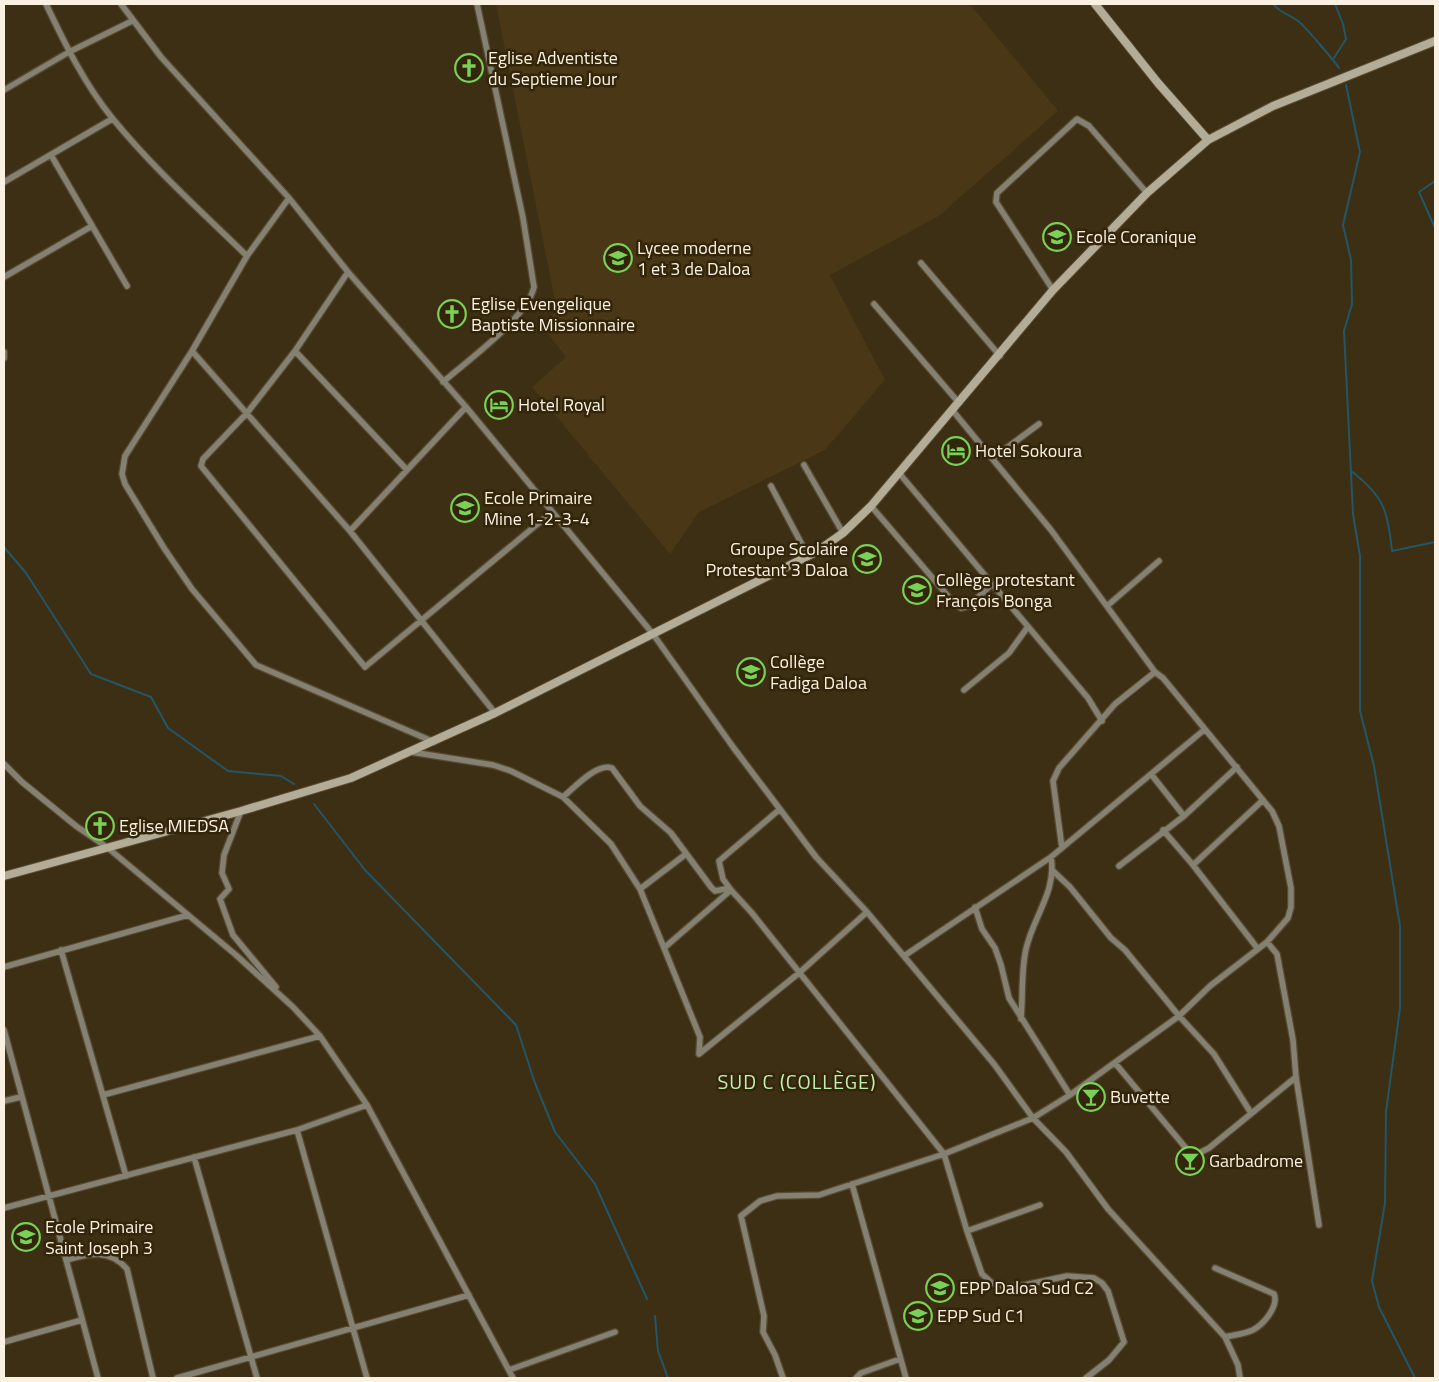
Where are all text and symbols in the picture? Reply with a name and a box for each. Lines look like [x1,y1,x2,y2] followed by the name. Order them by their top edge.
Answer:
[488,44,618,92] place label: Eglise Adventiste du Septieme Jour
[454,53,484,83] church icon: Eglise Adventiste du Septieme Jour
[1042,222,1072,252] school or university icon: Ecole Coranique
[1076,223,1196,250] place label: Ecole Coranique
[637,234,751,282] place label: Lycee moderne 1 et 3 de Daloa
[603,243,633,273] school or university icon: Lycee moderne 1 et 3 de Daloa
[471,290,635,338] place label: Eglise Evengelique Baptiste Missionnaire
[437,299,467,329] church icon: Eglise Evengelique Baptiste Missionnaire
[484,390,514,420] hotel icon: Hotel Royal
[518,391,605,418] place label: Hotel Royal
[941,436,971,466] hotel icon: Hotel Sokoura
[975,437,1082,464] place label: Hotel Sokoura
[484,484,592,532] place label: Ecole Primaire Mine 1-2-3-4
[450,493,480,523] school or university icon: Ecole Primaire Mine 1-2-3-4
[705,535,848,583] place label: Groupe Scolaire Protestant 3 Daloa
[852,544,882,574] school or university icon: Groupe Scolaire Protestant 3 Daloa
[936,566,1076,614] place label: Collège protestant François Bonga
[902,575,932,605] school or university icon: Collège protestant François Bonga
[770,648,867,696] place label: Collège Fadiga Daloa
[736,657,766,687] school or university icon: Collège Fadiga Daloa
[85,811,115,841] church icon: Eglise MIEDSA
[119,812,229,839] place label: Eglise MIEDSA
[718,1066,876,1097] district label: SUD C (COLLÈGE)
[1076,1082,1106,1112] bar icon: Buvette
[1110,1083,1170,1110] place label: Buvette
[1175,1146,1205,1176] bar icon: Garbadrome
[1209,1147,1303,1174] place label: Garbadrome
[45,1213,153,1261] place label: Ecole Primaire Saint Joseph 3
[11,1222,41,1252] school or university icon: Ecole Primaire Saint Joseph 3
[925,1273,955,1303] school or university icon: EPP Daloa Sud C2
[959,1274,1094,1301] place label: EPP Daloa Sud C2
[903,1301,933,1331] school or university icon: EPP Sud C1
[937,1302,1025,1329] place label: EPP Sud C1

